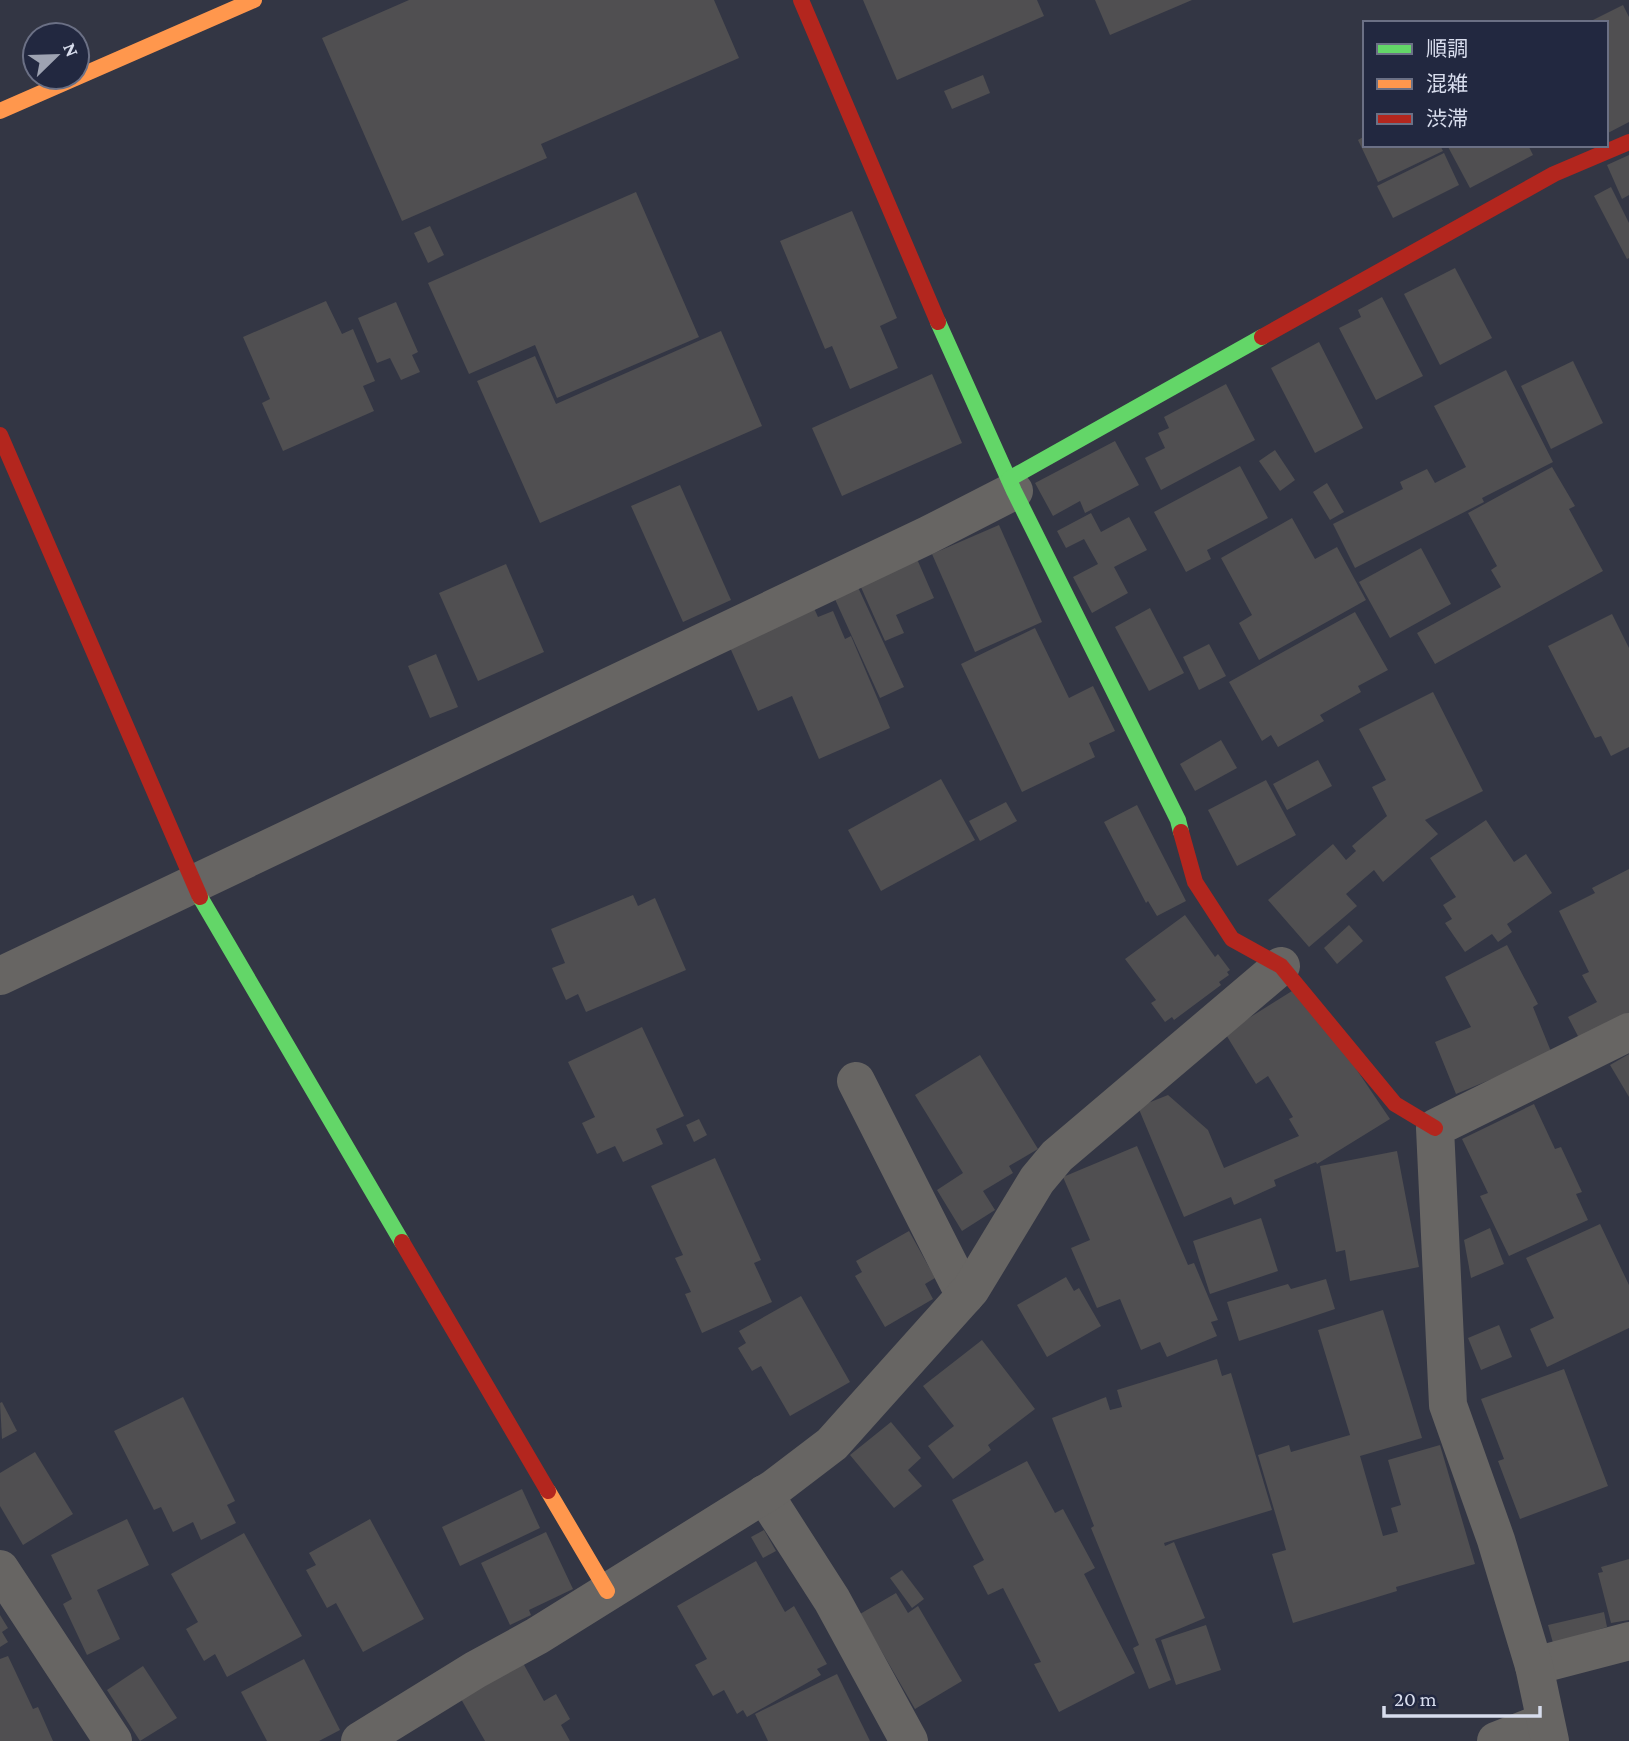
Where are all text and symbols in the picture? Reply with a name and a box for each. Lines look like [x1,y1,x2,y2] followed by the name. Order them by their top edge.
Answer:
[21,21,91,91] north arrow
[1363,21,1608,147] legend
[1426,37,1468,61] text: 順調
[59,39,83,60] text: N
[1426,72,1468,96] text: 混雑
[1426,107,1468,131] text: 渋滞
[1384,1674,1540,1718] scale bar
[1394,1687,1437,1711] text: 20 m

